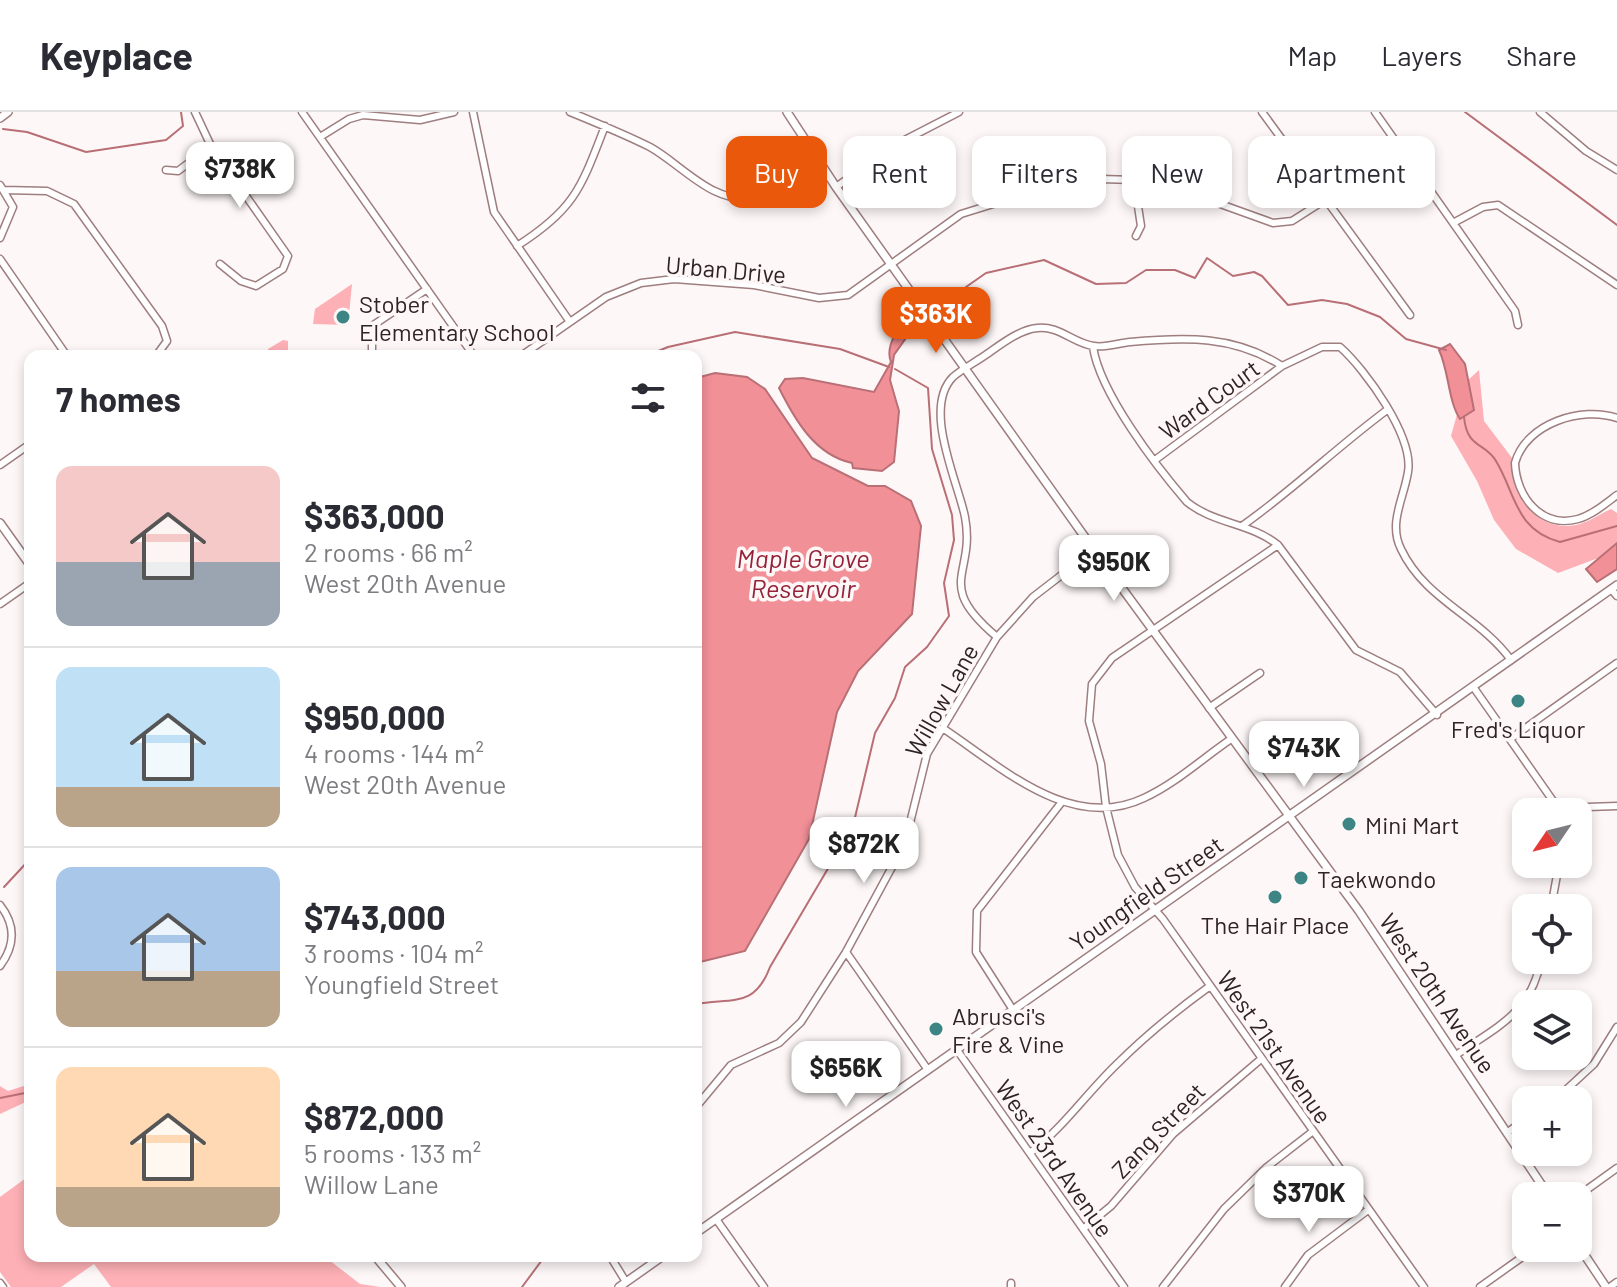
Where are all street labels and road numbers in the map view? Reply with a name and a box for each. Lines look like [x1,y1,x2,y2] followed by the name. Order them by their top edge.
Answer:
[665,249,787,289] street label: Urban Drive
[1153,353,1265,445] street label: Ward Court
[898,639,984,761] street label: Willow Lane
[1064,829,1228,957] street label: Youngfield Street
[1374,907,1502,1079] street label: West 20th Avenue
[1212,965,1338,1129] street label: West 21st Avenue
[990,1074,1120,1242] street label: West 23rd Avenue
[1105,1076,1211,1184] street label: Zang Street

